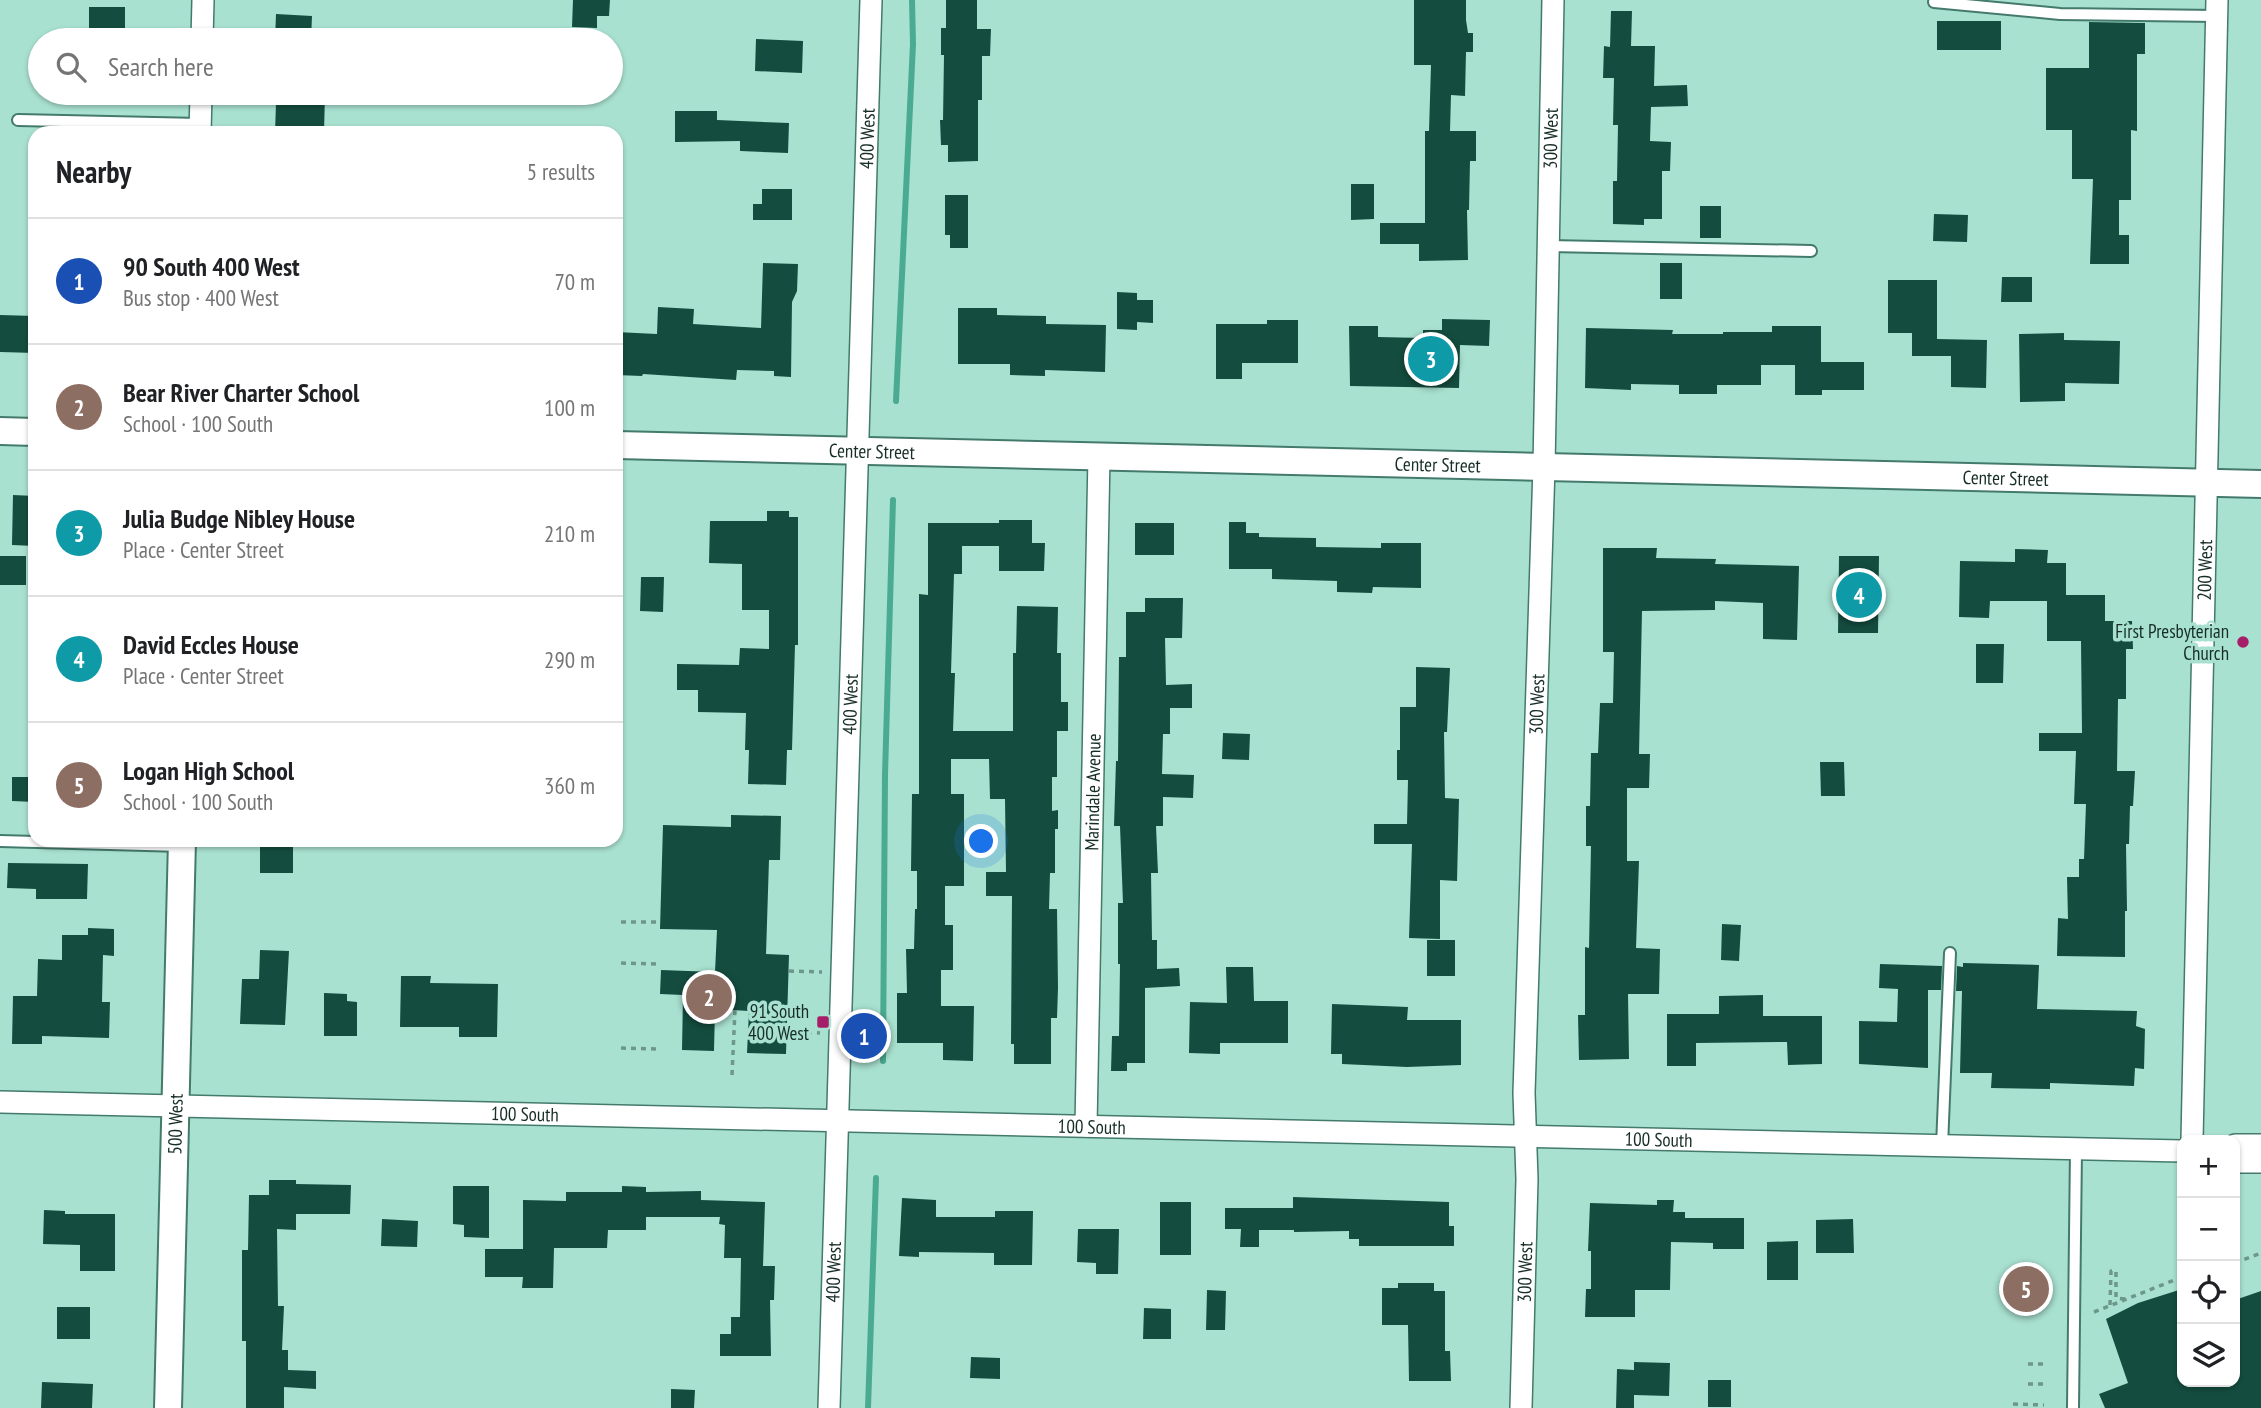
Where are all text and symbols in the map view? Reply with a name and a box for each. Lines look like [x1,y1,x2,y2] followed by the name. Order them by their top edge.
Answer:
[28,28,623,105] search box
[52,48,90,86] icon: search
[108,50,214,83] text: Search here
[854,107,880,169] street label: 400 West
[1538,107,1563,169] street label: 300 West
[56,152,131,191] text: Nearby
[527,157,595,186] text: 5 results
[123,250,300,283] text: 90 South 400 West
[74,267,85,296] text: 1
[554,267,595,296] text: 70 m
[123,283,279,312] text: Bus stop · 400 West
[1408,333,1454,385] pin: 3
[123,376,359,409] text: Bear River Charter School
[74,393,85,422] text: 2
[544,393,595,422] text: 100 m
[123,409,273,438] text: School · 100 South
[829,438,916,464] street label: Center Street
[1395,451,1482,478] street label: Center Street
[1962,465,2050,491] street label: Center Street
[123,502,355,535] text: Julia Budge Nibley House
[74,519,85,548] text: 3
[544,519,595,548] text: 210 m
[123,535,284,564] text: Place · Center Street
[2192,539,2217,601] street label: 200 West
[1836,569,1882,621] pin: 4
[2115,619,2229,665] place label: First Presbyterian Church
[123,628,299,661] text: David Eccles House
[2235,634,2251,650] marker: First Presbyterian Church
[74,645,85,674] text: 4
[544,645,595,674] text: 290 m
[123,661,284,690] text: Place · Center Street
[837,673,863,735] street label: 400 West
[1523,673,1549,735] street label: 300 West
[1079,733,1106,851] street label: Marindale Avenue
[123,754,294,787] text: Logan High School
[74,771,85,800] text: 5
[544,771,595,800] text: 360 m
[123,787,273,816] text: School · 100 South
[964,824,998,858] your location
[686,971,732,1023] pin: 2
[748,999,810,1045] place label: 91 South 400 West
[841,1010,887,1062] pin: 1
[815,1014,831,1030] marker: 91 South 400 West
[162,1093,188,1155] street label: 500 West
[491,1101,559,1127] street label: 100 South
[1057,1114,1126,1139] street label: 100 South
[1624,1126,1693,1152] street label: 100 South
[2177,1135,2240,1387] map controls
[2177,1135,2240,1198] button: +
[2177,1198,2240,1261] button: −
[820,1240,846,1303] street label: 400 West
[1512,1240,1537,1303] street label: 300 West
[2177,1261,2240,1324] button: locate
[2003,1263,2049,1315] pin: 5
[2177,1324,2240,1387] button: layers

